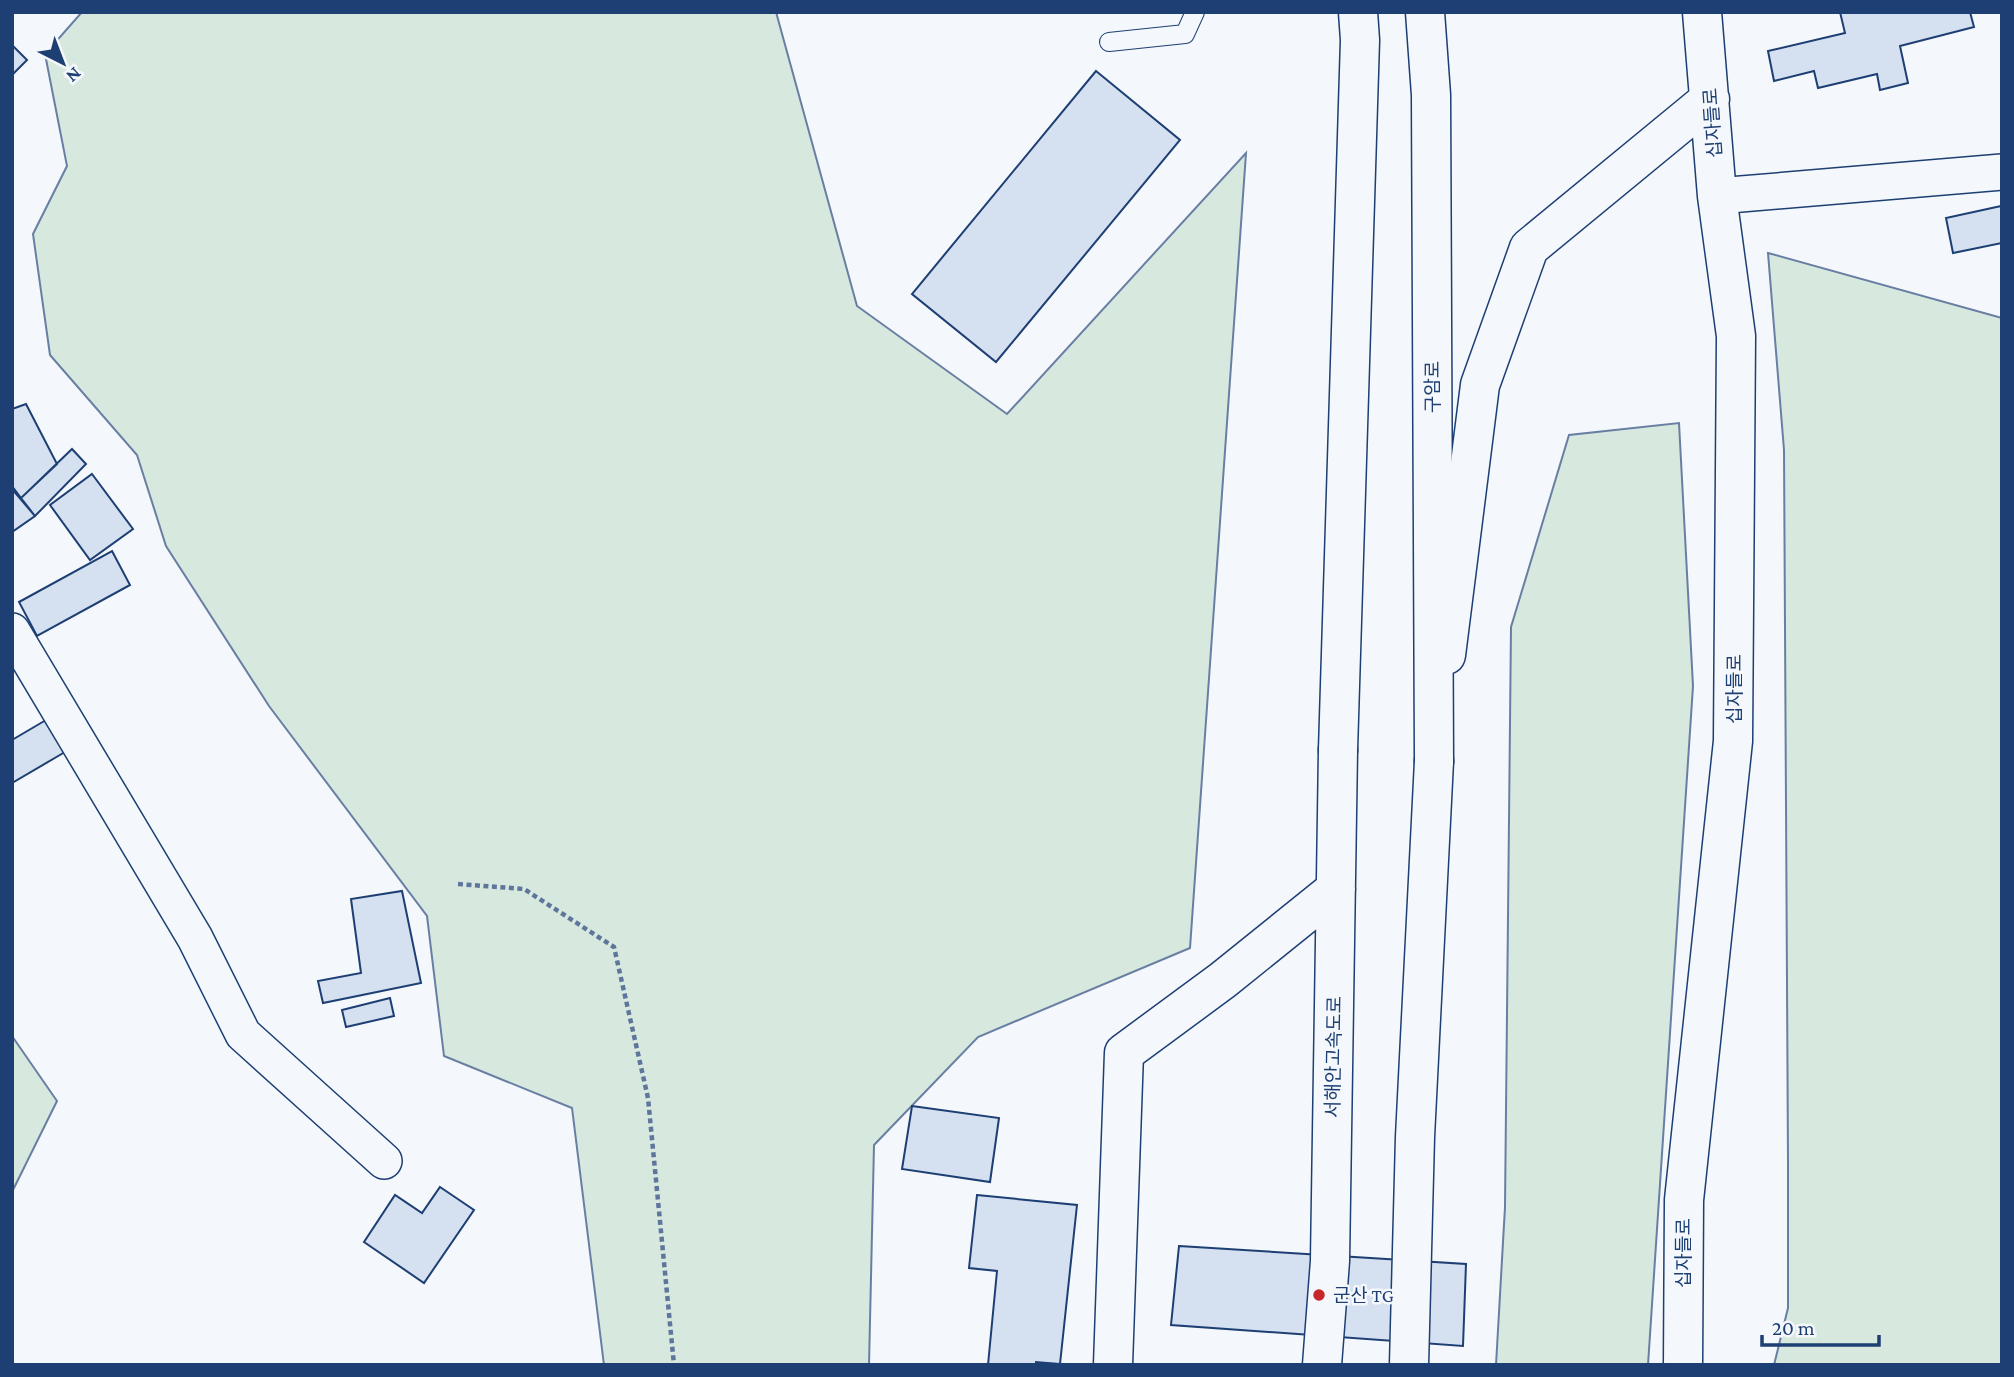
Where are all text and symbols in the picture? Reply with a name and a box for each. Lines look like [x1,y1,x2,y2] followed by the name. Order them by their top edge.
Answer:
[28,28,98,98] north arrow
[62,63,86,87] text: N
[1700,87,1725,159] street label: 십자들로
[1422,361,1443,413] street label: 구암로
[1724,654,1745,724] street label: 십자들로
[1322,996,1345,1118] street label: 서해안고속도로
[1673,1218,1694,1288] street label: 십자들로
[1333,1285,1394,1306] place label: 군산 TG
[1311,1287,1327,1303] marker: 군산 TG
[1762,1304,1879,1348] scale bar
[1772,1316,1815,1340] text: 20 m

